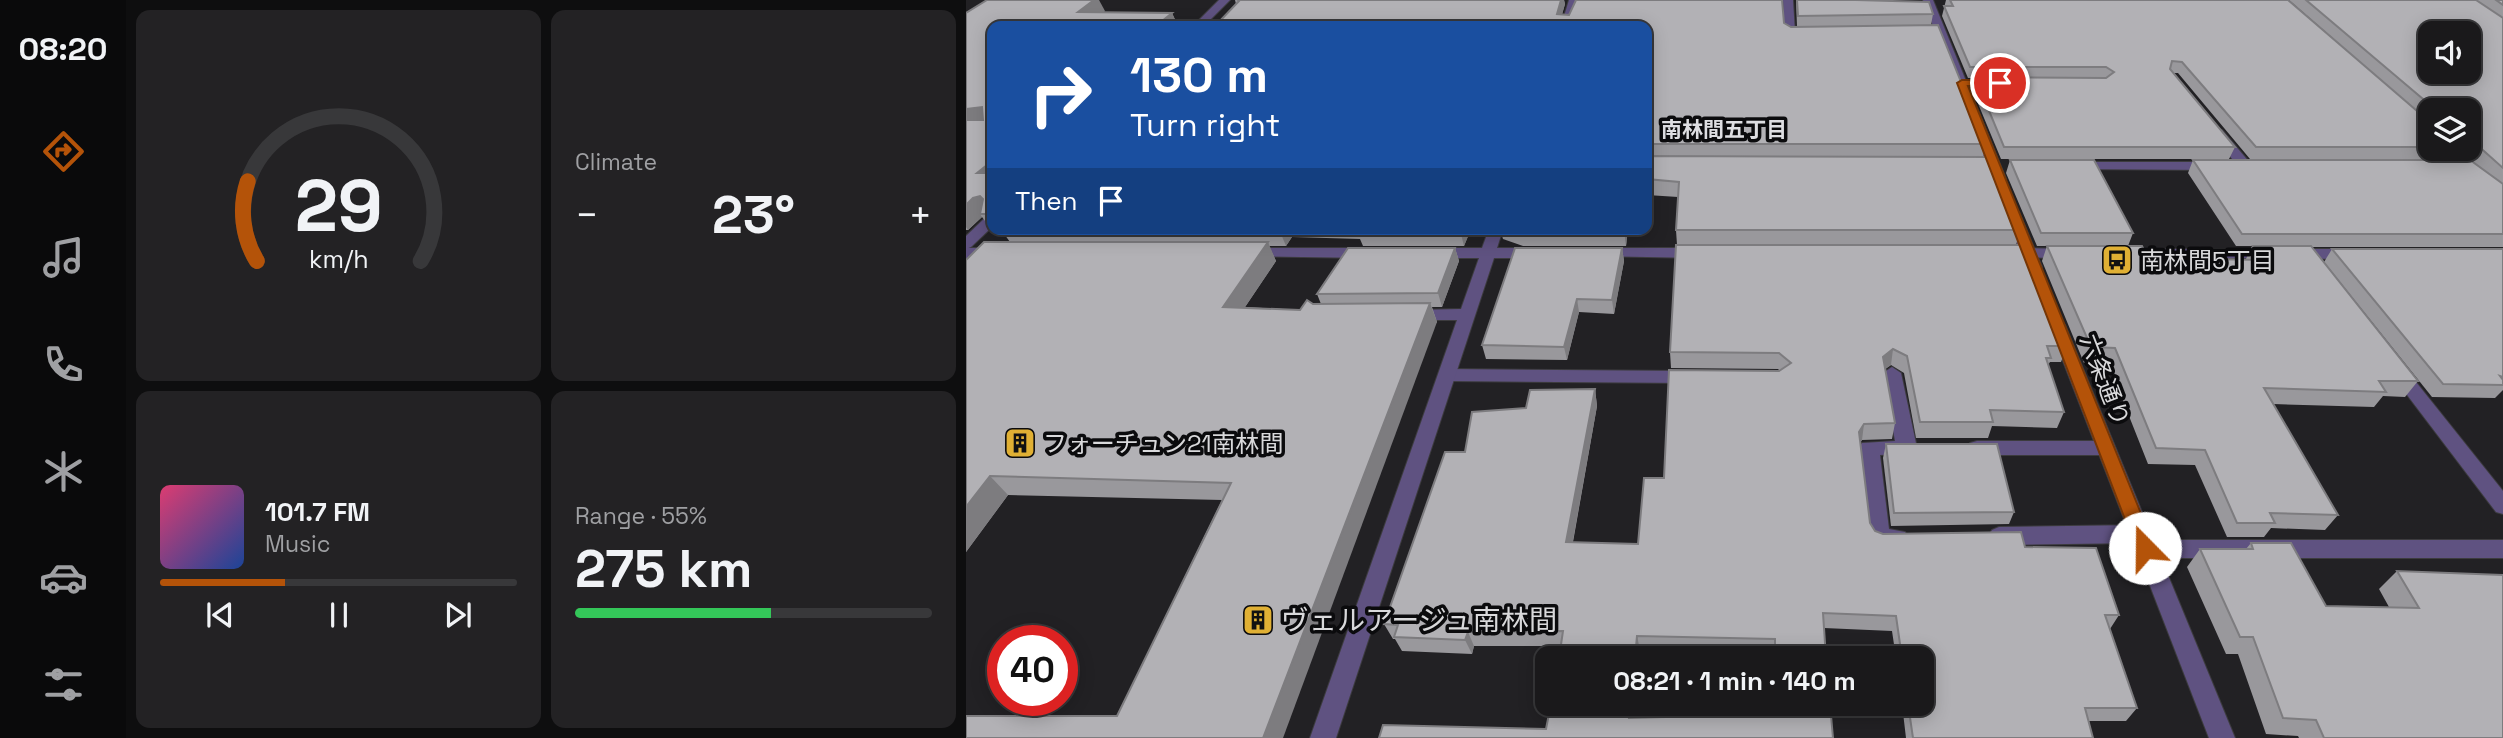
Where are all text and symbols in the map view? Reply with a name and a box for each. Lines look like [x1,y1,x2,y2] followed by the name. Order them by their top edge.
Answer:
[2418,21,2481,161] map controls
[2418,21,2481,84] button: sound
[18,29,108,69] text: 08:20
[1130,44,1268,106] text: 130 m
[1015,49,1106,140] icon: right
[1970,53,2030,113] pin
[1981,64,2019,102] icon: arrive
[2418,98,2481,161] button: layers
[1130,105,1280,145] text: Turn right
[1661,116,1787,143] district label: 南林間五丁目
[39,127,88,176] icon: directions
[575,147,657,177] text: Climate
[295,160,382,253] text: 29
[712,182,795,248] text: 23°
[1092,182,1130,220] icon: arrive
[1015,184,1078,218] text: Then
[575,191,599,239] text: −
[908,191,932,239] text: +
[39,233,88,282] icon: music
[309,243,368,275] text: km/h
[2100,243,2134,277] bus stop icon: 南林間5丁目
[2140,245,2274,276] place label: 南林間5丁目
[2073,330,2137,430] street label: 六条通り
[39,340,88,389] icon: phone
[1003,426,1037,460] building icon: フォーチュン21南林間
[1043,428,1284,459] place label: フォーチュン21南林間
[39,447,88,496] icon: climate
[265,495,370,529] text: 101.7 FM
[575,501,707,531] text: Range · 55%
[2108,511,2182,585] position arrow
[265,529,330,559] text: Music
[575,536,752,602] text: 275 km
[39,553,88,602] icon: car
[201,596,239,634] icon: previous
[320,596,358,634] icon: pause
[439,596,477,634] icon: next
[1281,602,1557,638] place label: ヴェルアージュ南林間
[1241,603,1275,637] building icon: ヴェルアージュ南林間
[987,625,1078,716] speed limit sign: 40
[39,660,88,709] icon: filters
[1613,664,1856,698] text: 08:21 · 1 min · 140 m

